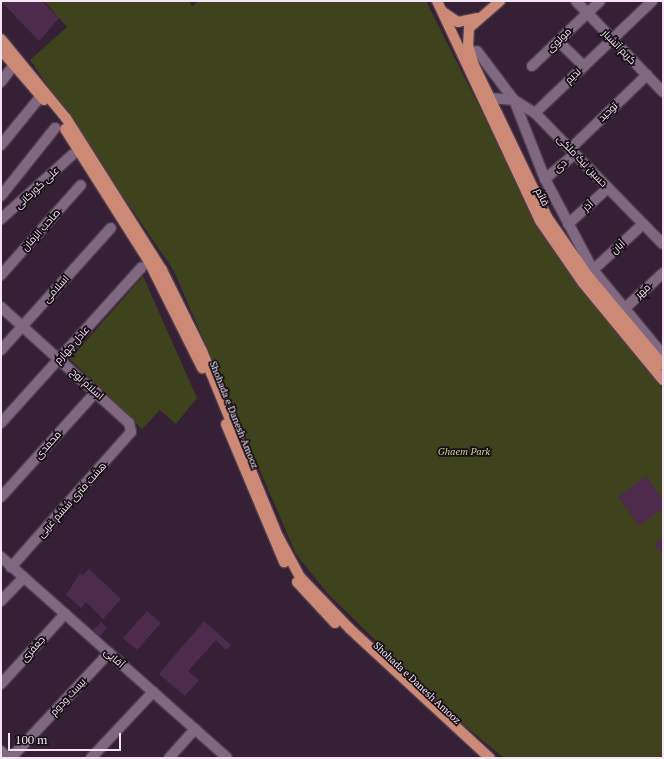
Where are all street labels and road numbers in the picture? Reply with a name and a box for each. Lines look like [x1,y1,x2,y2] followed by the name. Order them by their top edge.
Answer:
[544,25,574,55] street label: مولوی
[600,27,638,67] street label: کریم آتشبار
[563,66,583,86] street label: ندیم
[596,100,620,124] street label: توحید
[554,133,610,189] street label: حسین نیک ملکی
[551,157,569,175] street label: دی
[12,164,62,212] street label: علی گورکانی
[533,186,551,208] street label: قائم
[580,198,596,214] street label: آذر
[19,207,63,253] street label: صاحب الزمان
[608,238,628,256] street label: آبان
[41,273,71,305] street label: اسلامی
[633,281,653,301] street label: مهر
[52,324,92,366] street label: عادل چهارم
[207,359,261,471] street label: Shohada e Danesh Amooz
[68,366,106,402] street label: اسلام نوح
[32,429,64,461] street label: محمدی
[35,460,109,540] street label: هشت متری ششم غربی
[18,634,48,664] street label: جعفری
[371,639,463,727] street label: Shohada e Danesh Amooz
[101,646,127,670] street label: آقایی
[48,676,88,718] street label: بیست ودوم

